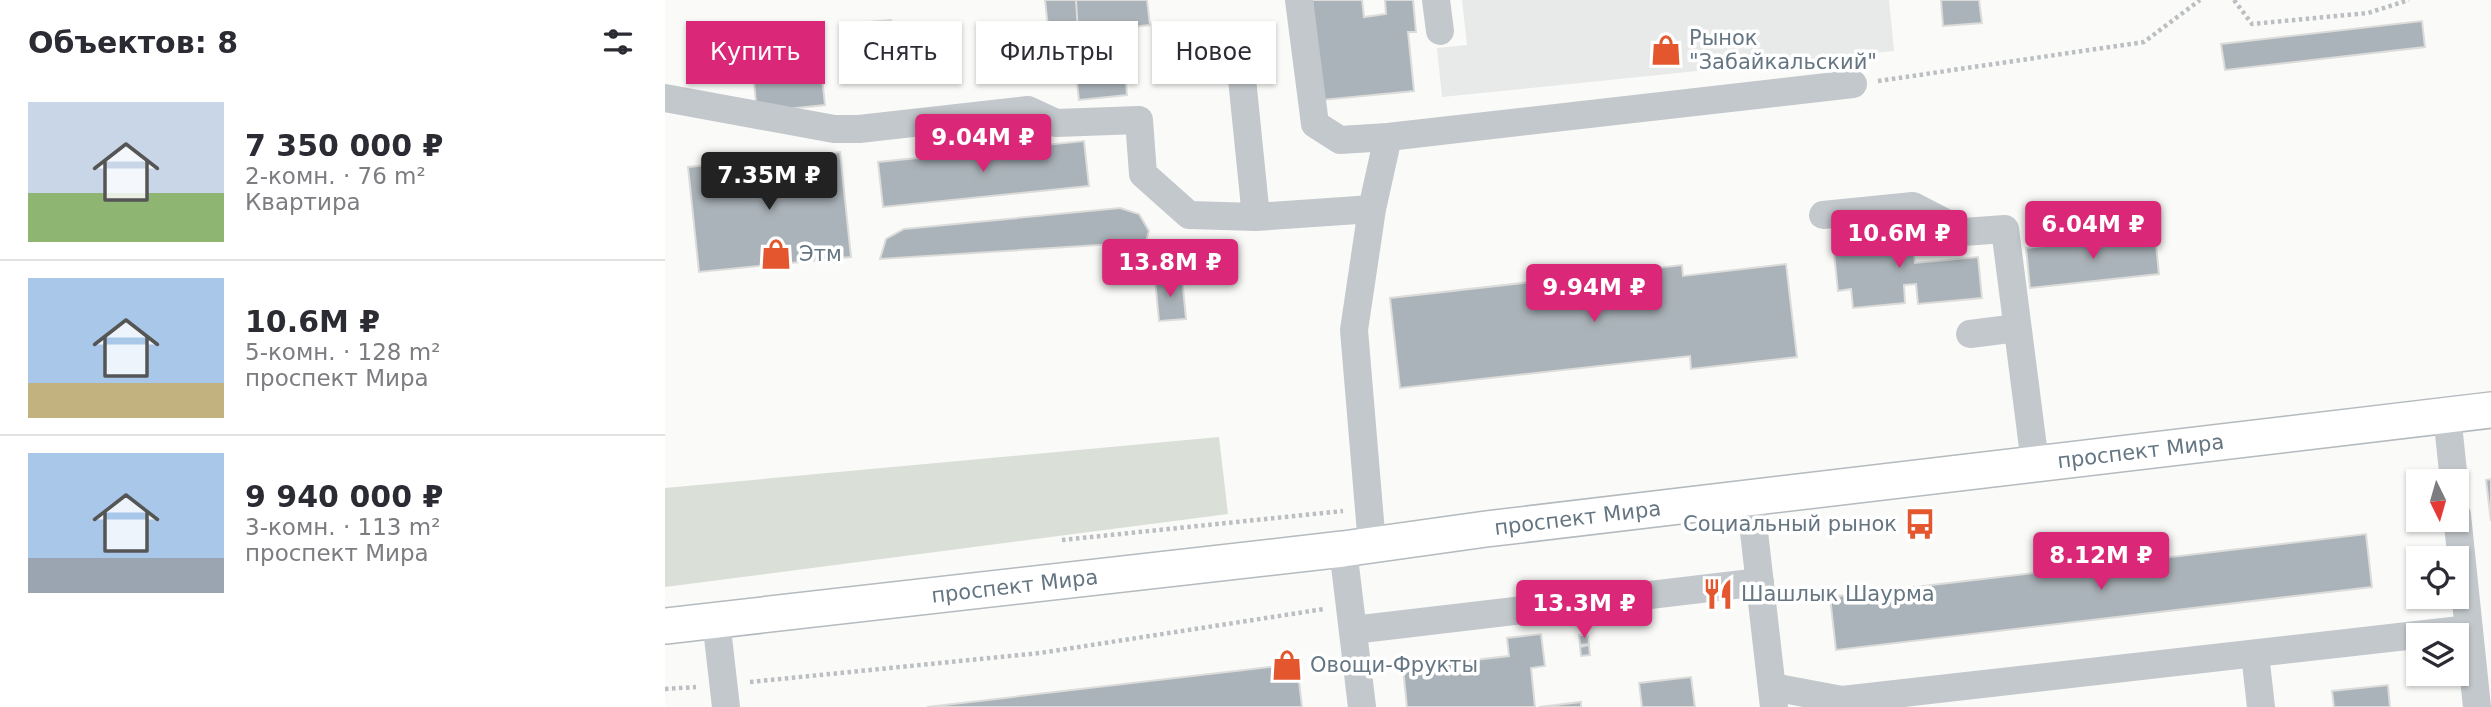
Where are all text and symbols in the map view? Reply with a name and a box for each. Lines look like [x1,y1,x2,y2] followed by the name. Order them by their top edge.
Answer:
[686,21,825,84] chip: Купить
[839,21,962,84] chip: Снять
[976,21,1138,84] chip: Фильтры
[1152,21,1276,84] chip: Новое
[599,23,637,61] icon: filters
[28,25,238,60] text: Объектов: 8
[1689,26,1877,74] place label: Рынок "Забайкальский"
[1649,33,1683,67] shop icon: Рынок "Забайкальский"
[918,114,1048,174] pin: 9.04M ₽
[931,124,1035,150] text: 9.04M ₽
[245,128,443,163] text: 7 350 000 ₽
[84,130,168,214] icon: home
[704,152,834,212] pin: 7.35M ₽
[717,162,821,188] text: 7.35M ₽
[245,163,426,189] text: 2-комн. · 76 m²
[245,189,361,215] text: Квартира
[2028,202,2158,261] pin: 6.04M ₽
[1834,210,1964,270] pin: 10.6M ₽
[2041,211,2145,237] text: 6.04M ₽
[1847,220,1951,246] text: 10.6M ₽
[759,237,793,271] shop icon: Этм
[1105,240,1235,299] pin: 13.8M ₽
[799,242,842,266] place label: Этм
[1118,249,1222,275] text: 13.8M ₽
[1529,264,1659,324] pin: 9.94M ₽
[1542,274,1646,300] text: 9.94M ₽
[245,304,380,339] text: 10.6M ₽
[84,306,168,390] icon: home
[245,339,440,365] text: 5-комн. · 128 m²
[245,365,429,391] text: проспект Мира
[2056,430,2225,473] street label: проспект Мира
[2406,469,2469,532] north arrow
[2406,469,2469,686] map controls
[245,479,443,514] text: 9 940 000 ₽
[84,481,168,565] icon: home
[1493,496,1662,540] street label: проспект Мира
[1903,507,1937,541] bus stop icon: Социальный рынок
[1683,512,1897,536] place label: Социальный рынок
[245,514,440,540] text: 3-комн. · 113 m²
[2036,532,2166,592] pin: 8.12M ₽
[245,540,429,566] text: проспект Мира
[2049,542,2153,568] text: 8.12M ₽
[2406,546,2469,609] button: locate
[930,565,1099,608] street label: проспект Мира
[1701,577,1735,611] restaurant icon: Шашлык Шаурма
[1519,580,1649,640] pin: 13.3M ₽
[1741,582,1935,606] place label: Шашлык Шаурма
[1532,590,1636,616] text: 13.3M ₽
[2406,623,2469,686] button: layers
[1270,648,1304,682] shop icon: Овощи-Фрукты
[1310,653,1478,677] place label: Овощи-Фрукты

